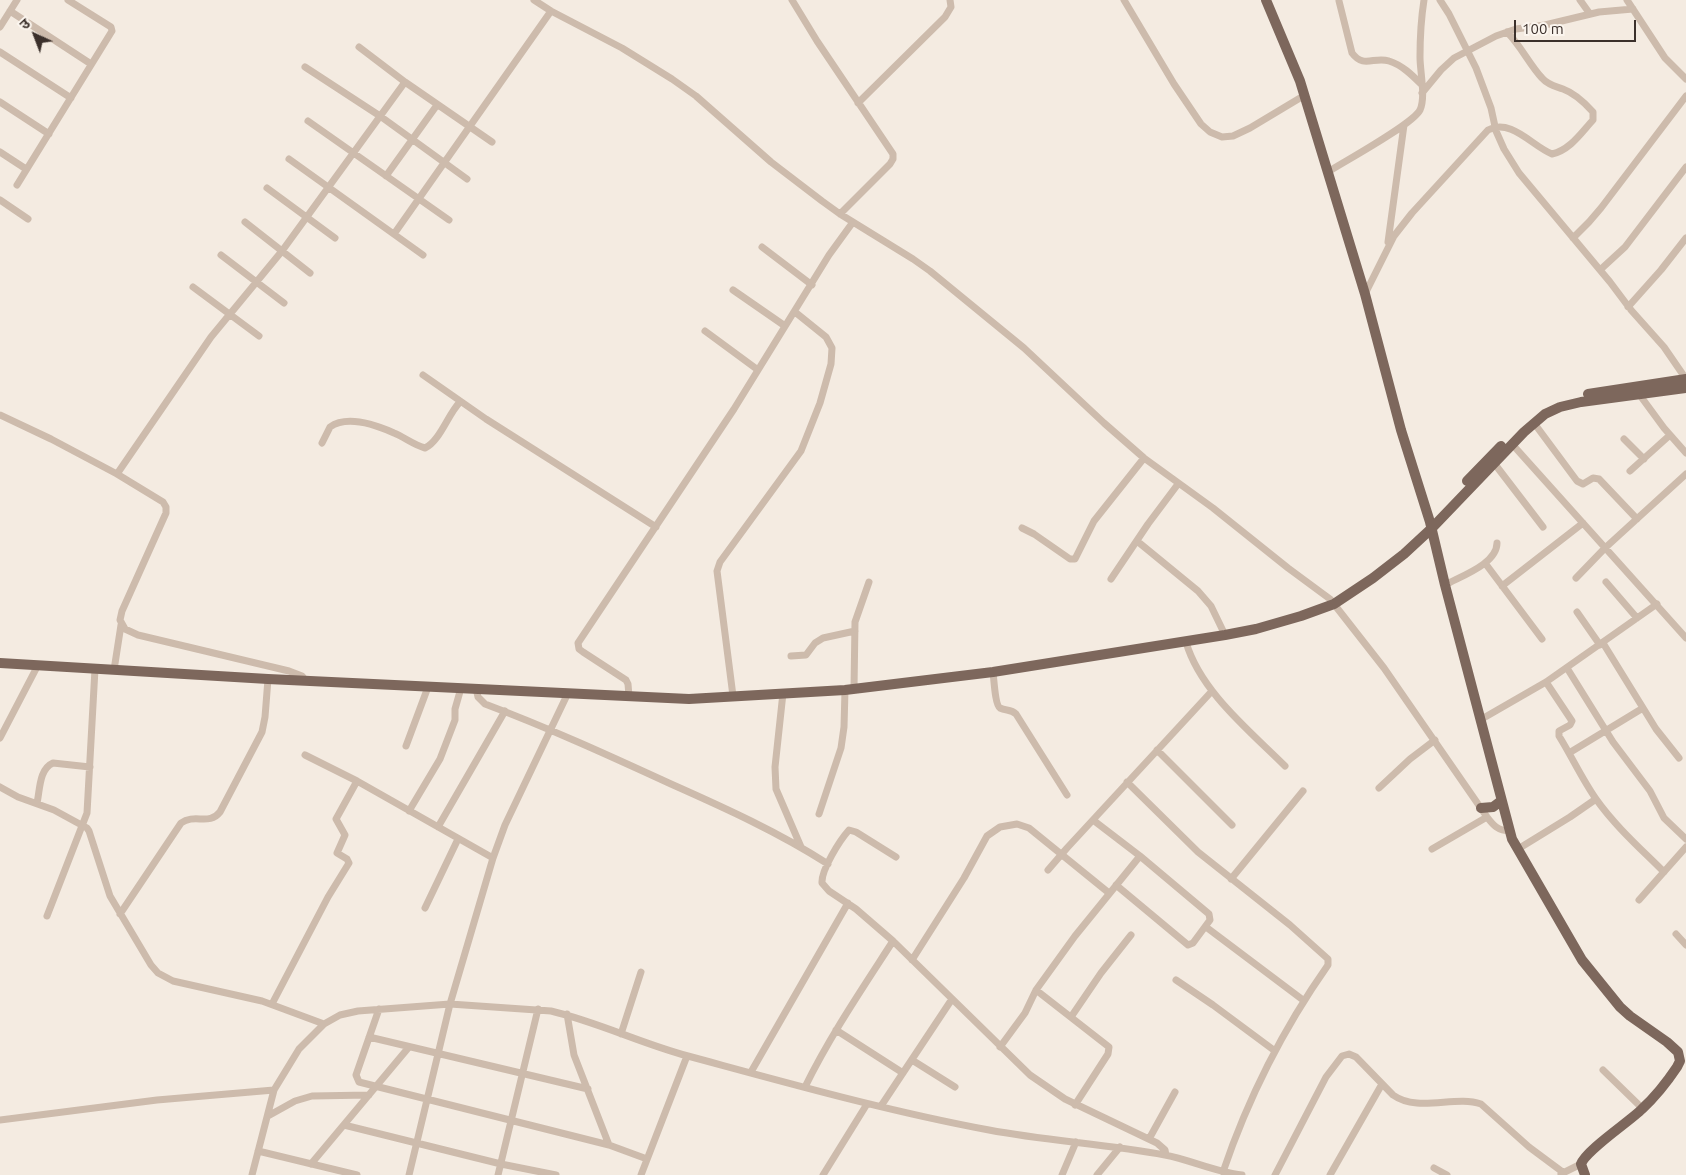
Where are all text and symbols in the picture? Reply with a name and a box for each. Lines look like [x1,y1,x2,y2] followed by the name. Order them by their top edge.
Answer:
[10,10,60,60] north arrow
[1516,10,1638,42] scale bar
[16,15,33,33] text: उ
[1522,20,1564,37] text: 100 m

